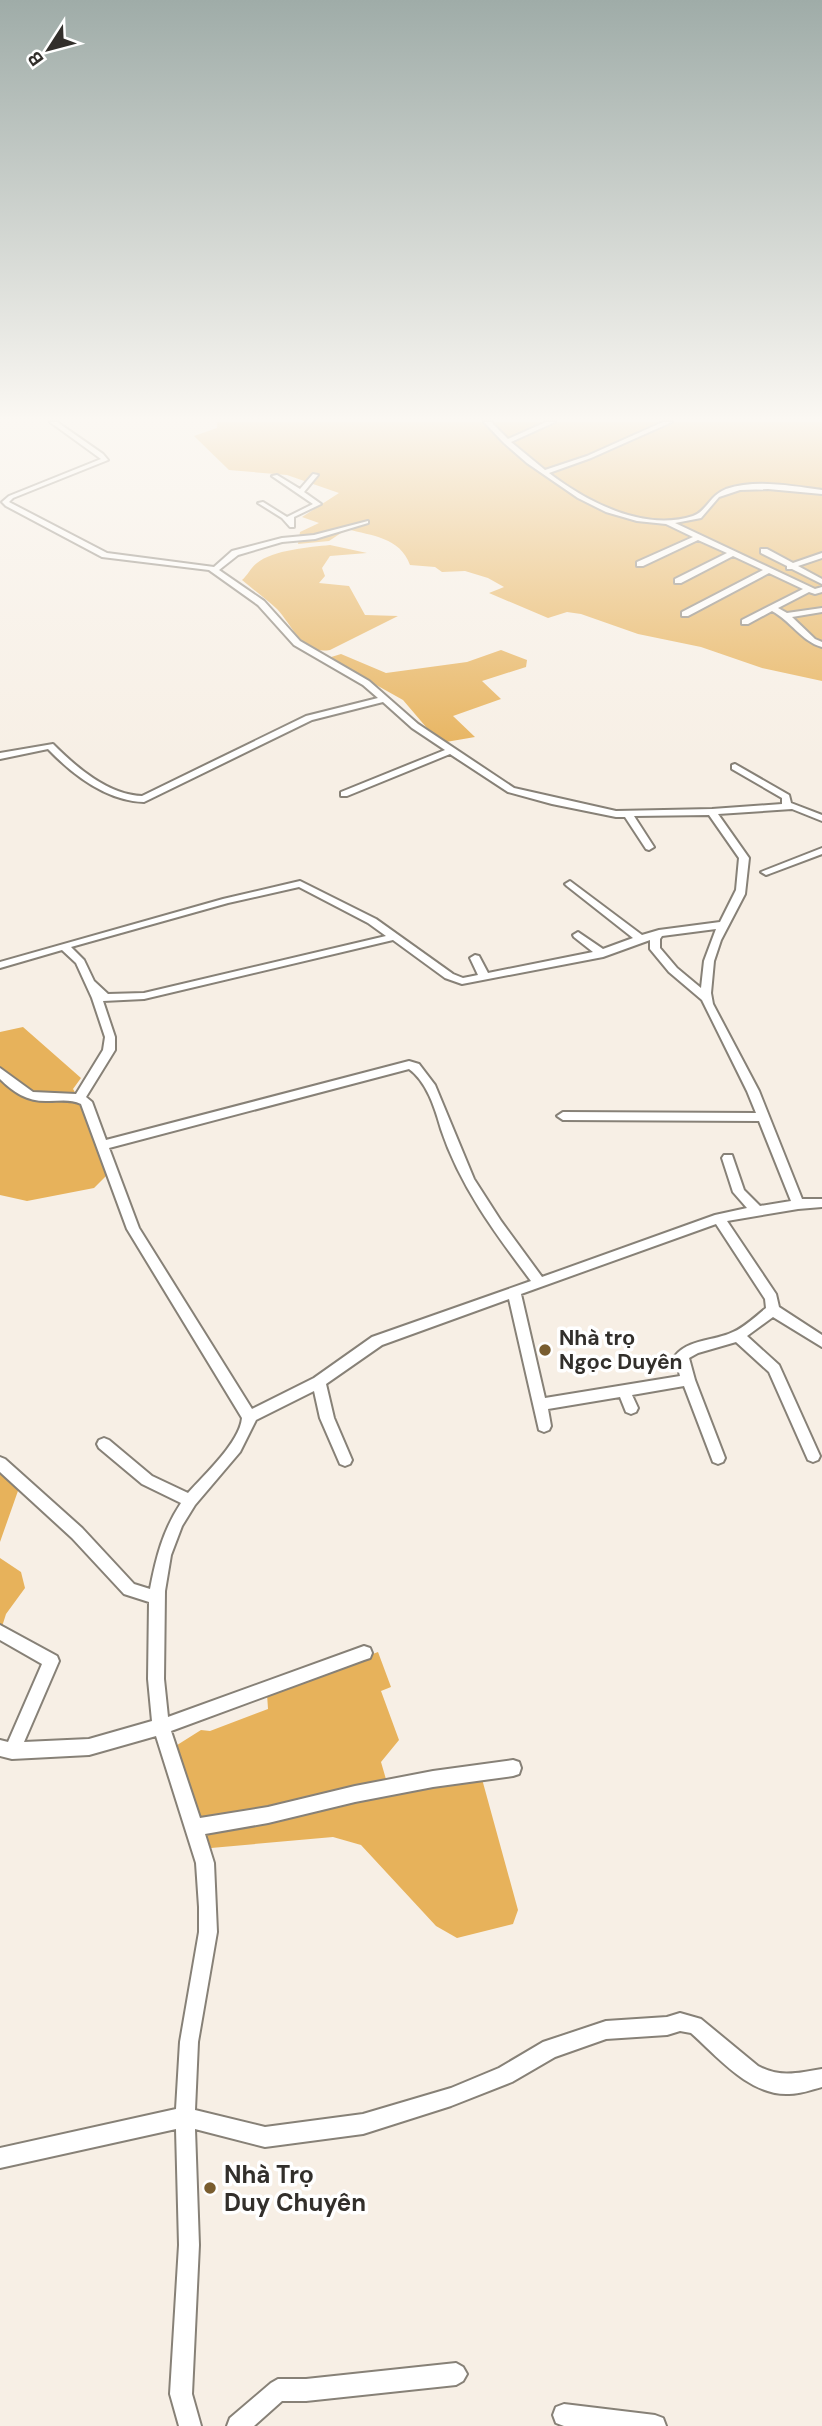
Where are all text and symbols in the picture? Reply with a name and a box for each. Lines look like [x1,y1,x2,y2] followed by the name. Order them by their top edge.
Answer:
[14,14,84,84] north arrow
[22,46,49,71] text: B
[559,1324,683,1376] place label: Nhà trọ Ngọc Duyên
[537,1342,553,1358] marker: Nhà trọ Ngọc Duyên
[224,2159,366,2218] place label: Nhà Trọ Duy Chuyên
[202,2180,218,2196] marker: Nhà Trọ Duy Chuyên

